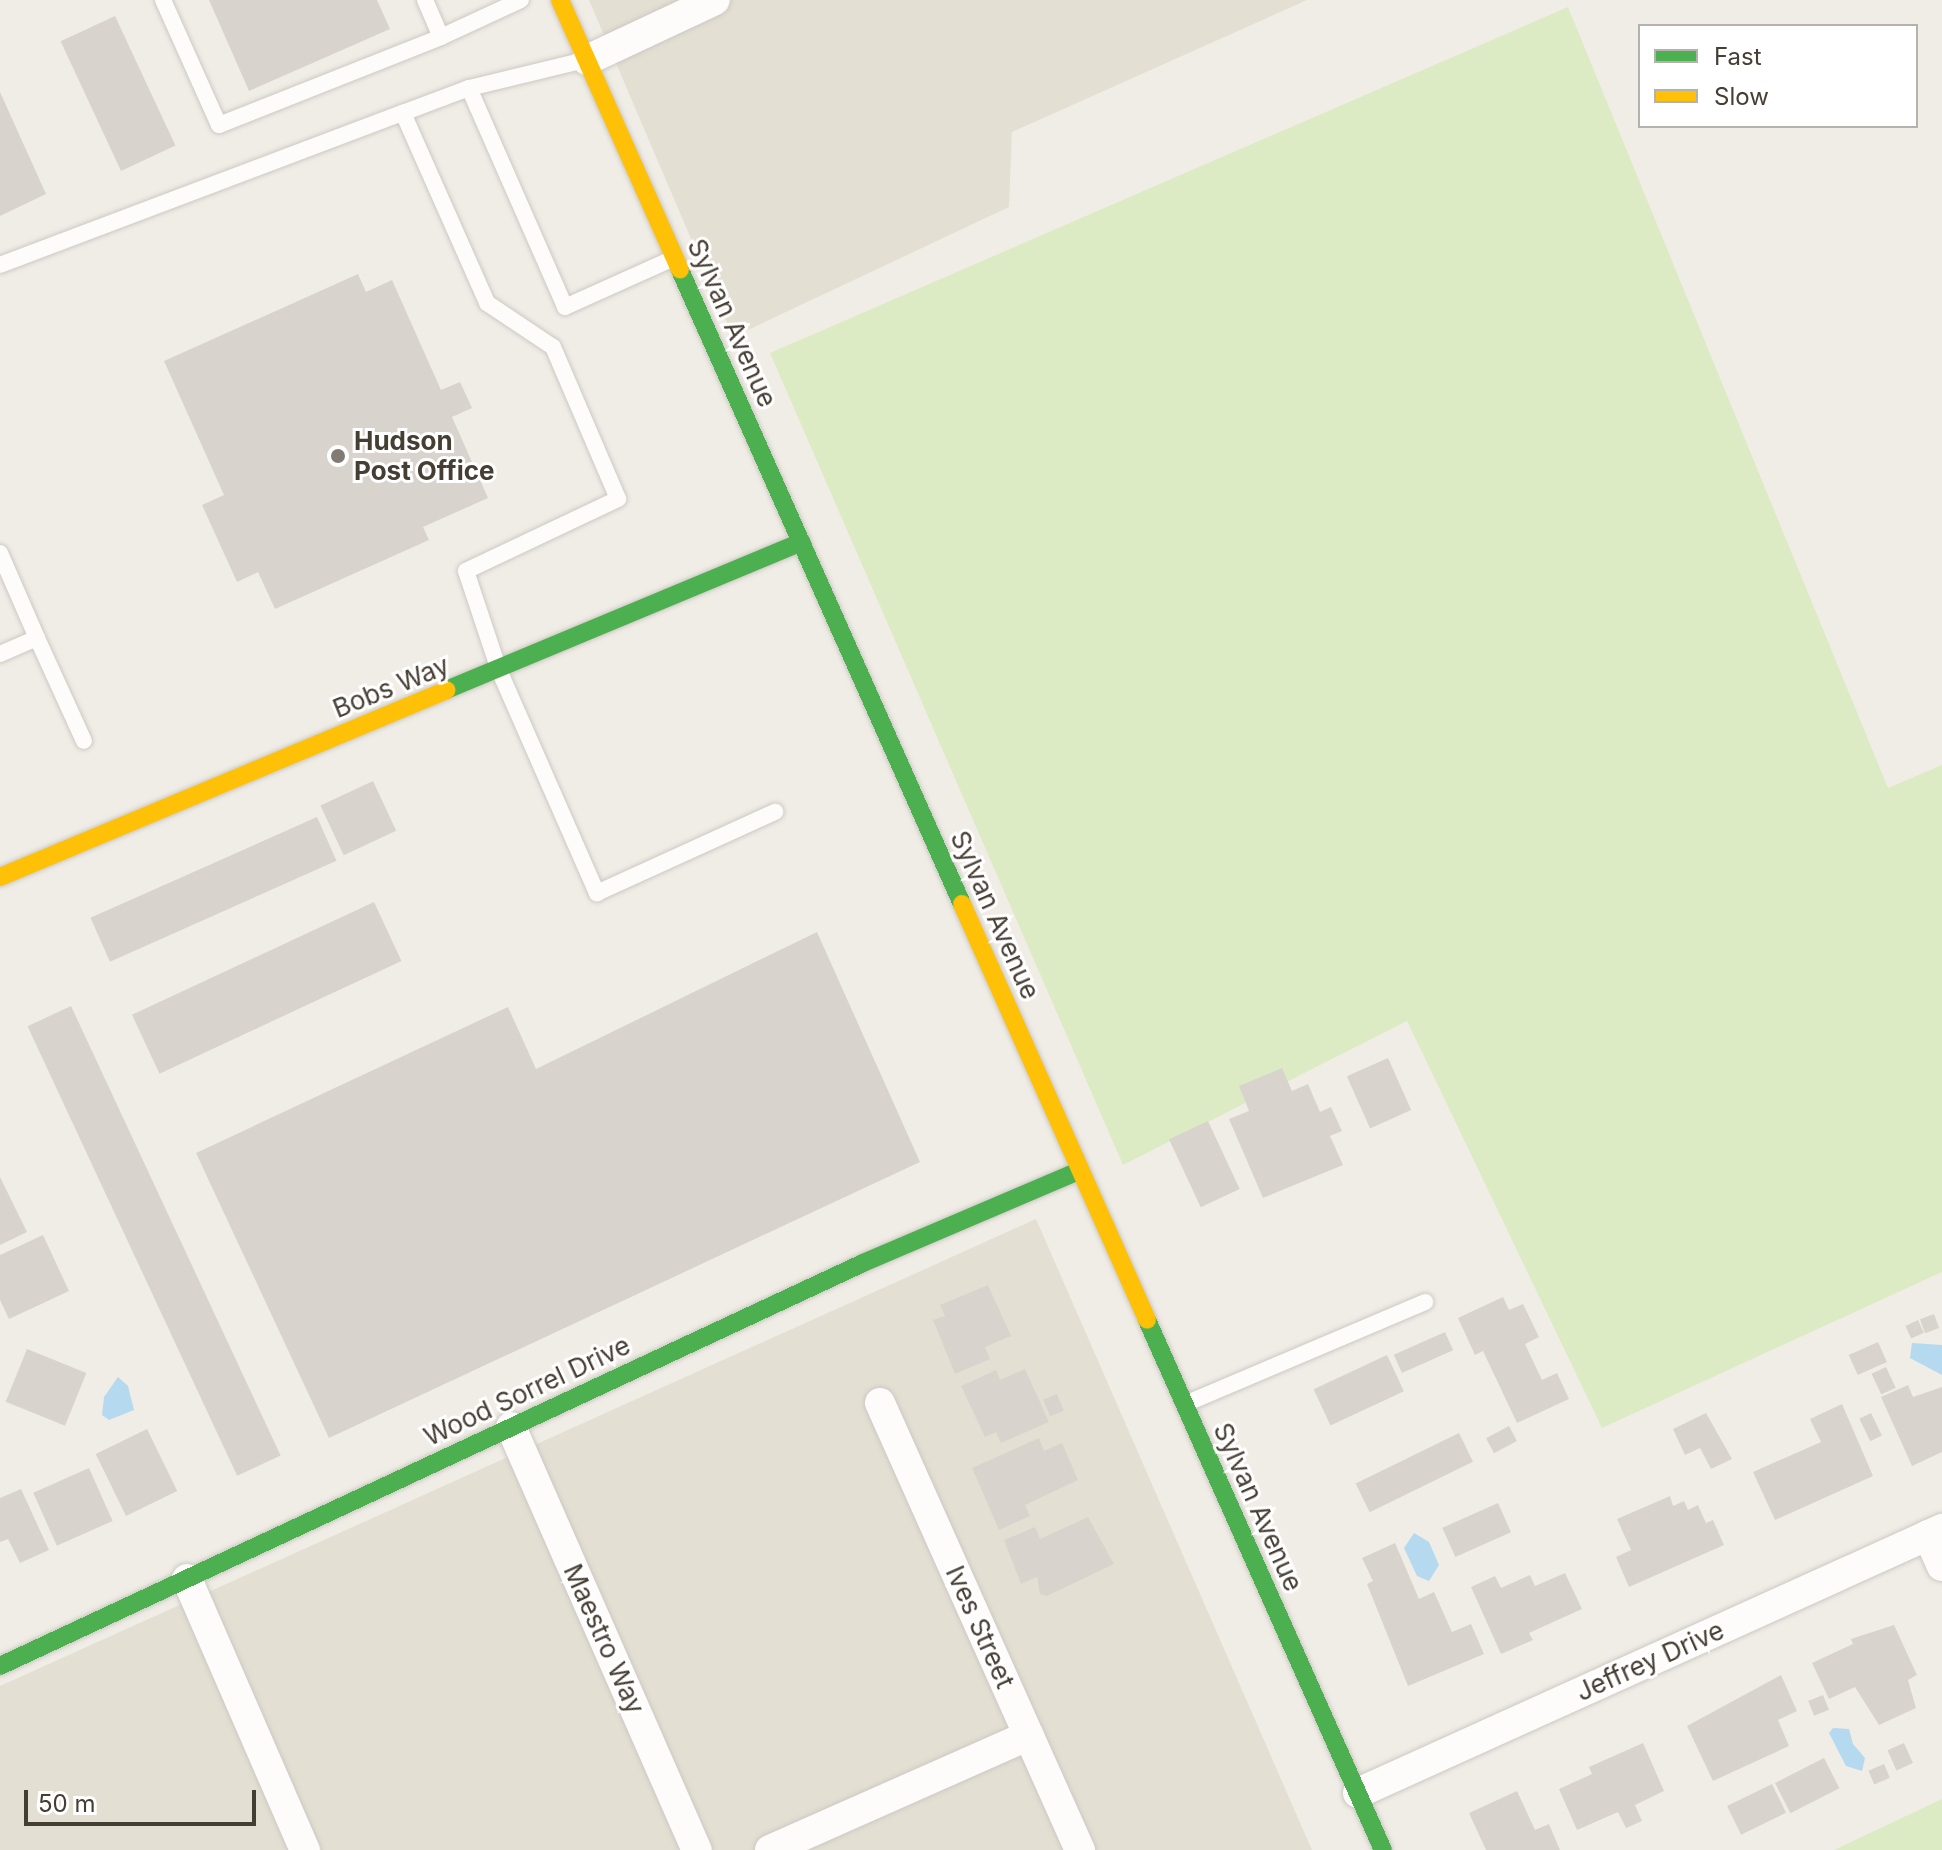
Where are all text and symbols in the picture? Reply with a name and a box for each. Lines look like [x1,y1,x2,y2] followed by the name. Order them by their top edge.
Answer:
[1638,24,1918,128] legend
[1714,42,1762,71] text: Fast
[1714,82,1769,111] text: Slow
[681,234,783,412] street label: Sylvan Avenue
[354,425,495,486] place label: Hudson Post Office
[329,447,347,465] marker: Hudson Post Office
[328,650,454,724] street label: Bobs Way
[944,826,1046,1004] street label: Sylvan Avenue
[419,1330,635,1452] street label: Wood Sorrel Drive
[1207,1418,1309,1596] street label: Sylvan Avenue
[557,1559,651,1719] street label: Maestro Way
[939,1561,1021,1693] street label: Ives Street
[1571,1614,1729,1708] street label: Jeffrey Drive
[28,1774,260,1824] scale bar
[38,1789,96,1818] text: 50 m

